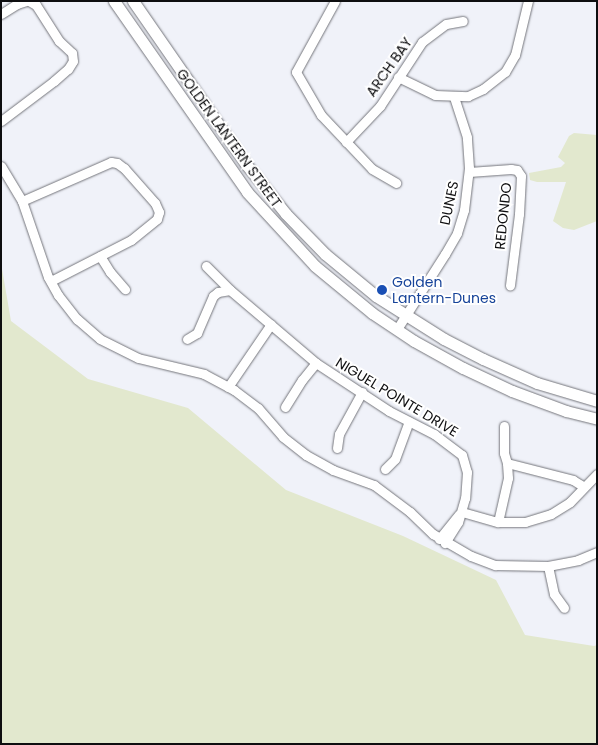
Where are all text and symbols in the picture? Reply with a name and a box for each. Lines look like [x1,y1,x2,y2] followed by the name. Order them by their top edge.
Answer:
[363,34,415,100] street label: ARCH BAY
[173,66,285,210] street label: GOLDEN LANTERN STREET
[436,179,462,227] street label: DUNES
[491,182,515,250] street label: REDONDO
[392,274,496,306] place label: Golden Lantern-Dunes
[376,284,388,296] marker: Golden Lantern-Dunes
[333,354,461,440] street label: NIGUEL POINTE DRIVE

